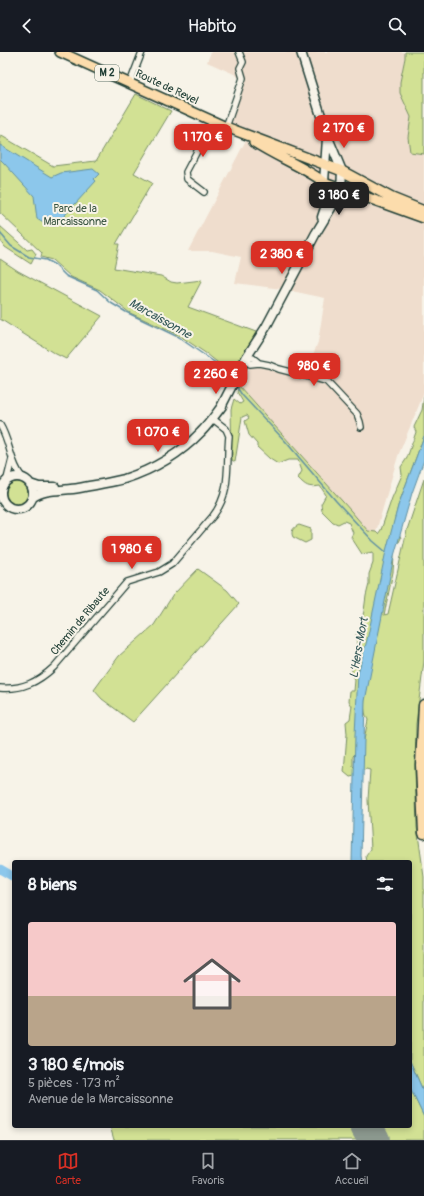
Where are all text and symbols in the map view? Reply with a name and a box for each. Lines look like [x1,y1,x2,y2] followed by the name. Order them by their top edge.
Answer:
[16,15,38,37] icon: back
[188,15,236,38] text: Habito
[386,15,408,37] icon: search
[95,65,119,81] road number: M 2
[133,67,201,107] street label: Route de Revel
[307,115,381,149] pin: 2 170 €
[323,120,365,136] text: 2 170 €
[166,124,240,158] pin: 1 170 €
[183,129,223,145] text: 1 170 €
[302,182,376,216] pin: 3 180 €
[318,187,360,203] text: 3 180 €
[43,202,107,228] park label: Parc de la Marcaissonne
[245,241,319,275] pin: 2 380 €
[260,246,304,262] text: 2 380 €
[126,296,195,343] water label: Marcaissonne
[286,353,342,387] pin: 980 €
[297,358,331,374] text: 980 €
[179,361,253,395] pin: 2 260 €
[193,366,239,382] text: 2 260 €
[121,419,195,453] pin: 1 070 €
[136,424,180,440] text: 1 070 €
[95,536,169,570] pin: 1 980 €
[111,541,153,557] text: 1 980 €
[48,584,113,658] street label: Chemin de Ribaute
[346,615,372,679] water label: L'Hers-Mort
[374,873,396,895] icon: filters
[28,874,77,895] text: 8 biens
[176,948,248,1020] icon: home
[28,1054,124,1075] text: 3 180 €/mois
[28,1075,120,1091] text: 5 pièces · 173 m²
[28,1091,173,1107] text: Avenue de la Marcaissonne
[55,1150,81,1187] tab: Carte
[192,1150,224,1187] tab: Favoris
[335,1150,369,1187] tab: Accueil

